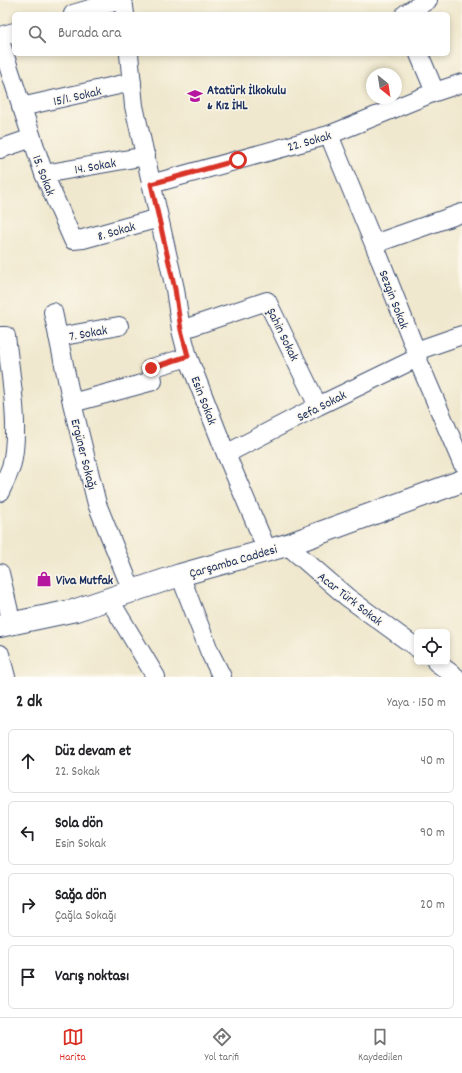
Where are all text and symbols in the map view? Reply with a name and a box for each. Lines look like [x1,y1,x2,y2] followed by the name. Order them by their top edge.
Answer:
[12,12,450,56] search box
[26,23,48,45] icon: search
[58,23,121,45] text: Burada ara
[366,68,402,104] north arrow
[207,82,286,116] place label: Atatürk İlkokulu & Kız İHL
[52,83,103,112] street label: 15/1. Sokak
[186,87,204,105] school or university icon: Atatürk İlkokulu & Kız İHL
[286,127,334,158] street label: 22. Sokak
[229,151,247,169] route start
[26,153,59,199] street label: 15. Sokak
[73,154,118,180] street label: 14. Sokak
[96,218,138,247] street label: 8. Sokak
[373,268,413,332] street label: Sezgin Sokak
[261,305,303,365] street label: Şahin Sokak
[68,322,109,347] street label: 7. Sokak
[142,359,160,377] route end
[185,374,221,428] street label: Esin Sokak
[294,387,350,428] street label: Sefa Sokak
[65,417,101,492] street label: Ergüner Sokağı
[188,541,280,584] street label: Çarşamba Caddesi
[313,568,386,632] street label: Acar Türk Sokak
[35,570,53,588] shop icon: Viva Mutfak
[56,572,114,591] place label: Viva Mutfak
[414,629,450,665] map controls
[414,629,450,665] button: locate
[16,691,42,715] text: 2 dk
[387,694,446,713] text: Yaya · 150 m
[55,741,131,763] text: Düz devam et
[17,750,39,772] icon: ahead
[421,752,445,771] text: 40 m
[55,763,100,782] text: 22. Sokak
[55,813,103,835] text: Sola dön
[17,822,39,844] icon: left
[420,824,445,843] text: 90 m
[55,835,106,854] text: Esin Sokak
[55,885,106,907] text: Sağa dön
[17,894,39,916] icon: right
[420,896,445,915] text: 20 m
[55,907,116,926] text: Çağla Sokağı
[17,966,39,988] icon: arrive
[55,966,129,988] text: Varış noktası
[60,1026,86,1066] tab: Harita
[205,1026,239,1066] tab: Yol tarifi
[358,1026,402,1066] tab: Kaydedilen

